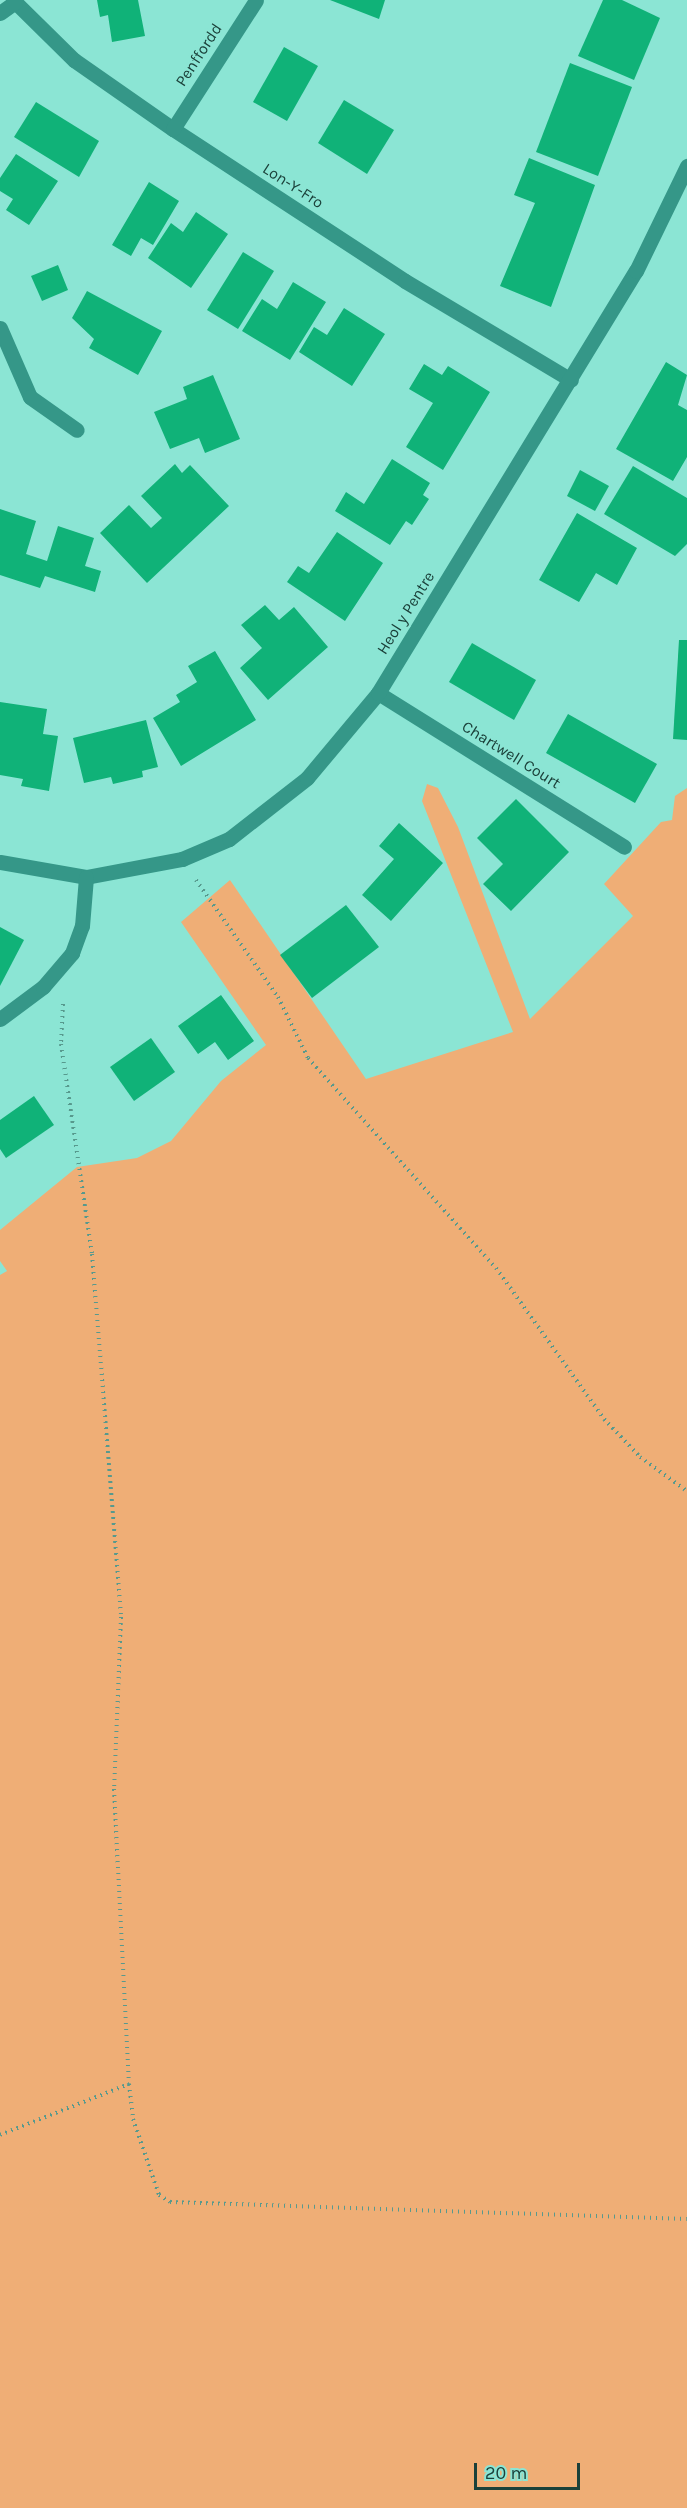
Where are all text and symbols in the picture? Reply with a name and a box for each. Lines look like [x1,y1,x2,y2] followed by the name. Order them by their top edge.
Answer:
[172,20,226,90] street label: Penffordd
[259,159,327,213] street label: Lon-Y-Fro
[373,568,439,658] street label: Heol y Pentre
[458,717,564,793] street label: Chartwell Court
[477,2451,584,2489] scale bar
[485,2462,527,2484] text: 20 m

